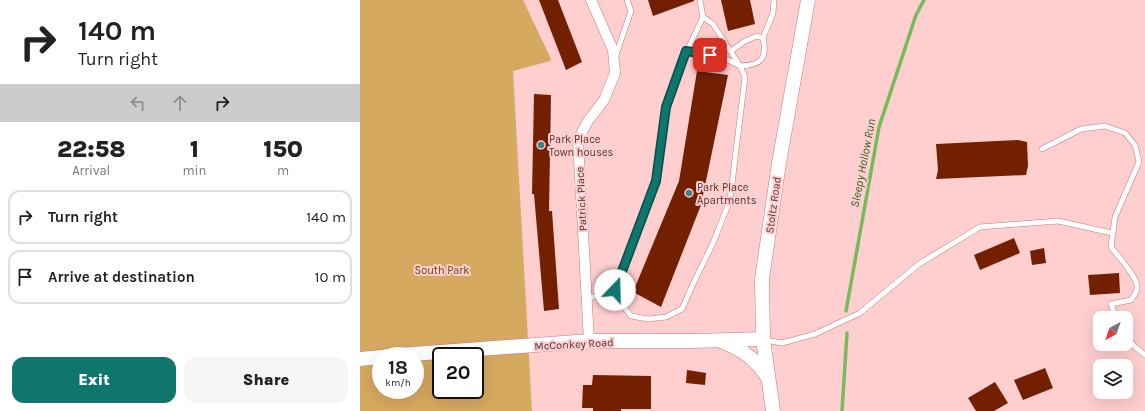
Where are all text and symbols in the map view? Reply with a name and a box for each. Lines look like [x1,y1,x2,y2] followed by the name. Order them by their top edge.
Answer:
[78,14,156,47] text: 140 m
[12,16,64,68] icon: right
[693,38,727,72] pin
[699,44,721,66] icon: arrive
[78,48,158,70] text: Turn right
[127,92,149,114] icon: left
[169,92,191,114] icon: ahead
[211,92,233,114] icon: right
[848,117,878,209] water label: Sleepy Hollow Run
[549,133,614,159] place label: Park Place Town houses
[57,135,125,163] text: 22:58
[190,135,199,163] text: 1
[263,135,303,163] text: 150
[536,140,546,150] marker: Park Place Town houses
[72,163,110,178] text: Arrival
[182,163,206,178] text: min
[277,163,289,178] text: m
[573,166,590,232] street label: Patrick Place
[763,176,784,234] street label: Stoltz Road
[697,181,757,207] place label: Park Place Apartments
[684,188,694,198] marker: Park Place Apartments
[14,206,36,228] icon: right
[48,208,118,226] text: Turn right
[306,208,346,226] text: 140 m
[414,264,470,277] park label: South Park
[14,266,36,288] icon: arrive
[48,268,195,286] text: Arrive at destination
[315,268,346,286] text: 10 m
[594,269,636,311] position arrow
[1093,311,1133,351] north arrow
[1093,311,1133,399] map controls
[534,336,614,353] street label: McConkey Road
[432,347,484,399] speed limit sign: 20
[388,356,408,379] text: 18
[12,357,176,403] button: Exit
[184,357,348,403] button: Share
[1093,359,1133,399] button: layers
[385,377,411,389] text: km/h

